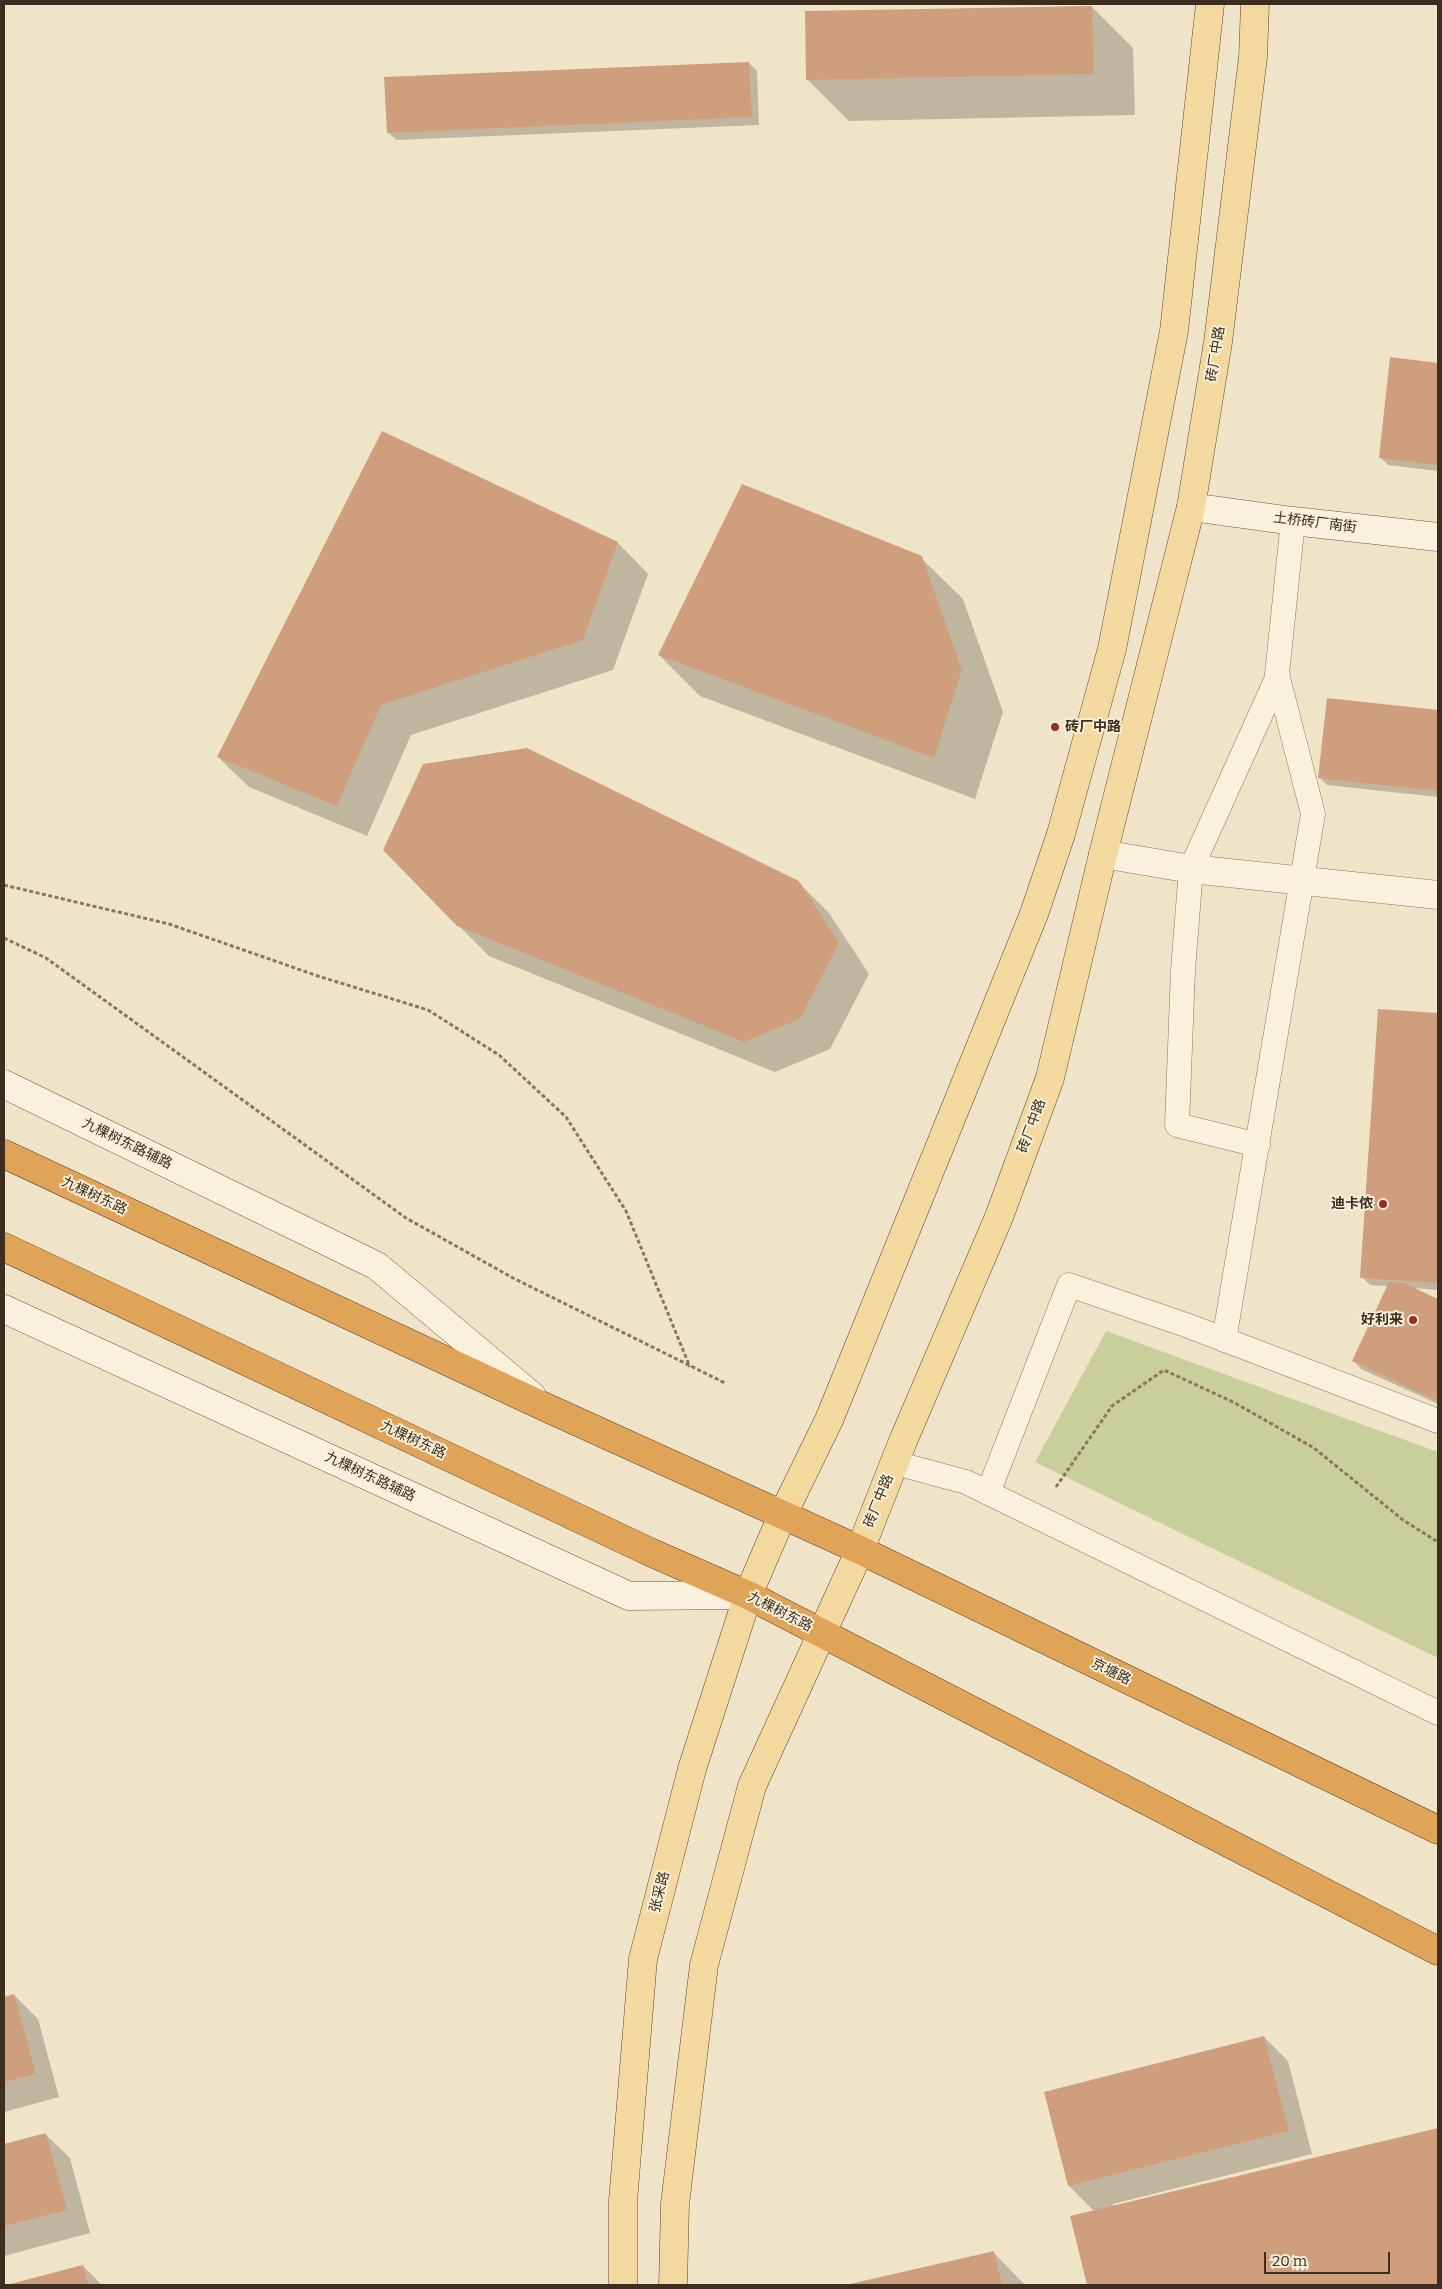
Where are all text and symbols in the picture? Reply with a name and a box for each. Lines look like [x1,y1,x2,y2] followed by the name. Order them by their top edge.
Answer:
[1203,325,1229,383] street label: 砖厂中路
[1272,510,1358,536] street label: 土桥砖厂南街
[1065,719,1121,735] place label: 砖厂中路
[1049,721,1061,733] marker: 砖厂中路
[1015,1097,1049,1155] street label: 砖厂中路
[79,1115,175,1173] street label: 九棵树东路辅路
[59,1174,129,1218] street label: 九棵树东路
[1331,1196,1373,1212] place label: 迪卡侬
[1377,1198,1389,1210] marker: 迪卡侬
[1361,1312,1403,1328] place label: 好利来
[1407,1314,1419,1326] marker: 好利来
[378,1418,448,1462] street label: 九棵树东路
[322,1449,418,1505] street label: 九棵树东路辅路
[861,1472,897,1530] street label: 砖厂中路
[745,1589,815,1635] street label: 九棵树东路
[1088,1655,1134,1689] street label: 京塘路
[647,1870,673,1914] street label: 张采路
[1267,2242,1393,2274] scale bar
[1272,2252,1307,2270] text: 20 m

